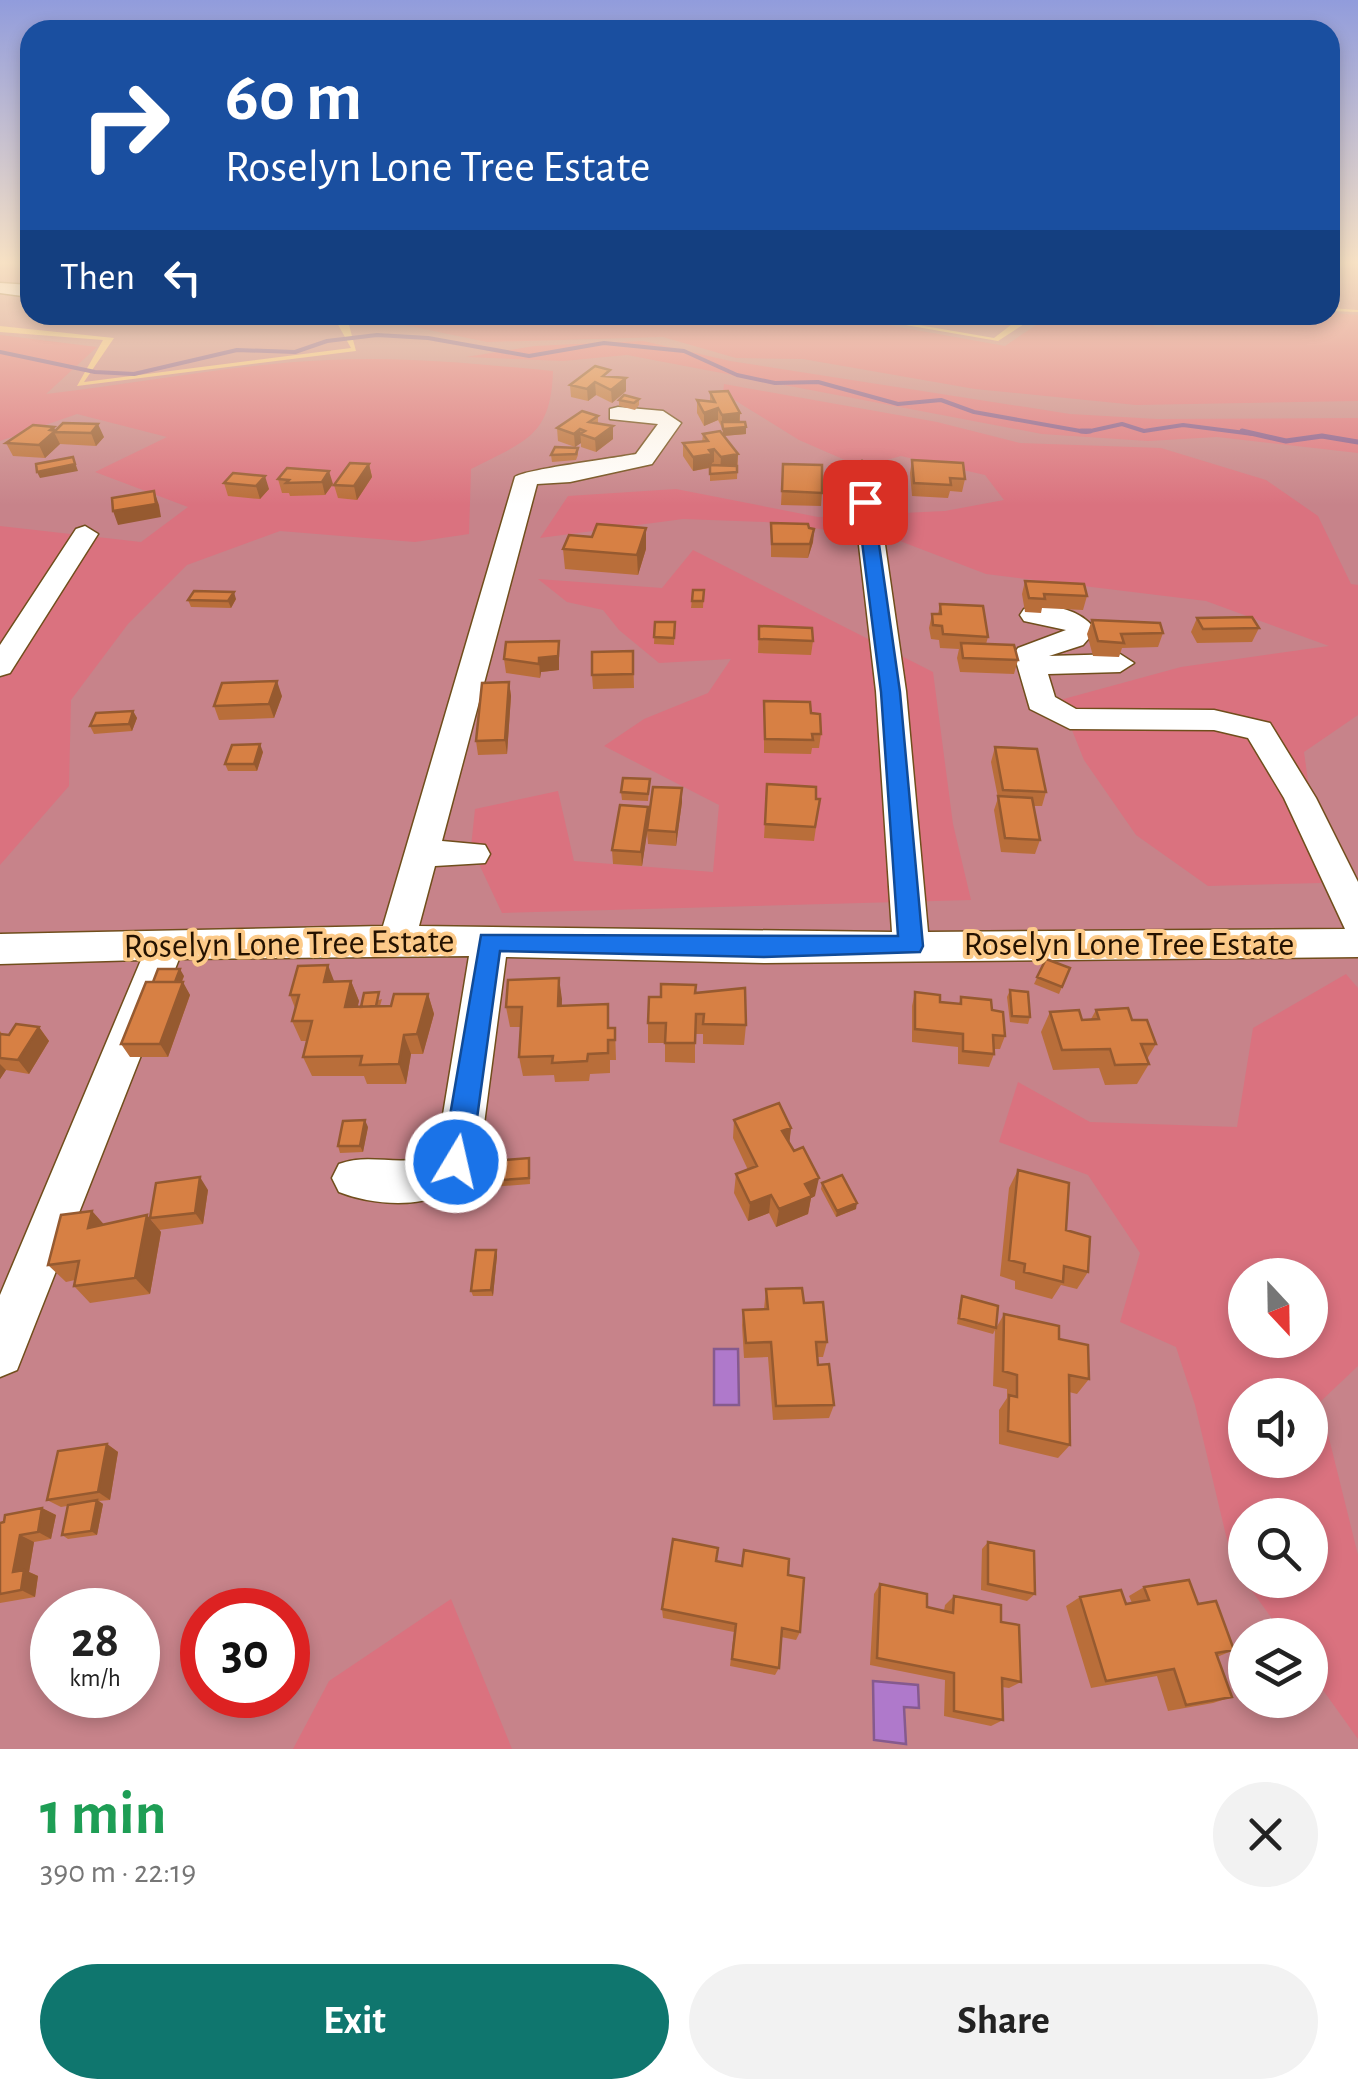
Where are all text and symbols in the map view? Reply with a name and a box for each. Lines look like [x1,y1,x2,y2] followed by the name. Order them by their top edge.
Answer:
[60,60,190,190] icon: right
[225,63,362,133] text: 60 m
[225,145,650,190] text: Roselyn Lone Tree Estate
[155,250,210,305] icon: left
[60,259,135,297] text: Then
[823,460,908,545] pin
[838,475,893,530] icon: arrive
[123,924,455,964] street label: Roselyn Lone Tree Estate
[964,927,1294,962] street label: Roselyn Lone Tree Estate
[404,1110,508,1214] position arrow
[1228,1258,1328,1358] north arrow
[1228,1258,1328,1718] map controls
[1228,1378,1328,1478] button: sound
[1228,1498,1328,1598] button: search
[180,1588,310,1718] speed limit sign: 30
[71,1616,119,1666] text: 28
[1228,1618,1328,1718] button: layers
[69,1666,121,1691] text: km/h
[1213,1782,1318,1887] button: close
[40,1785,166,1845] text: 1 min
[40,1856,196,1888] text: 390 m · 22:19
[40,1964,669,2079] button: Exit
[689,1964,1318,2079] button: Share

